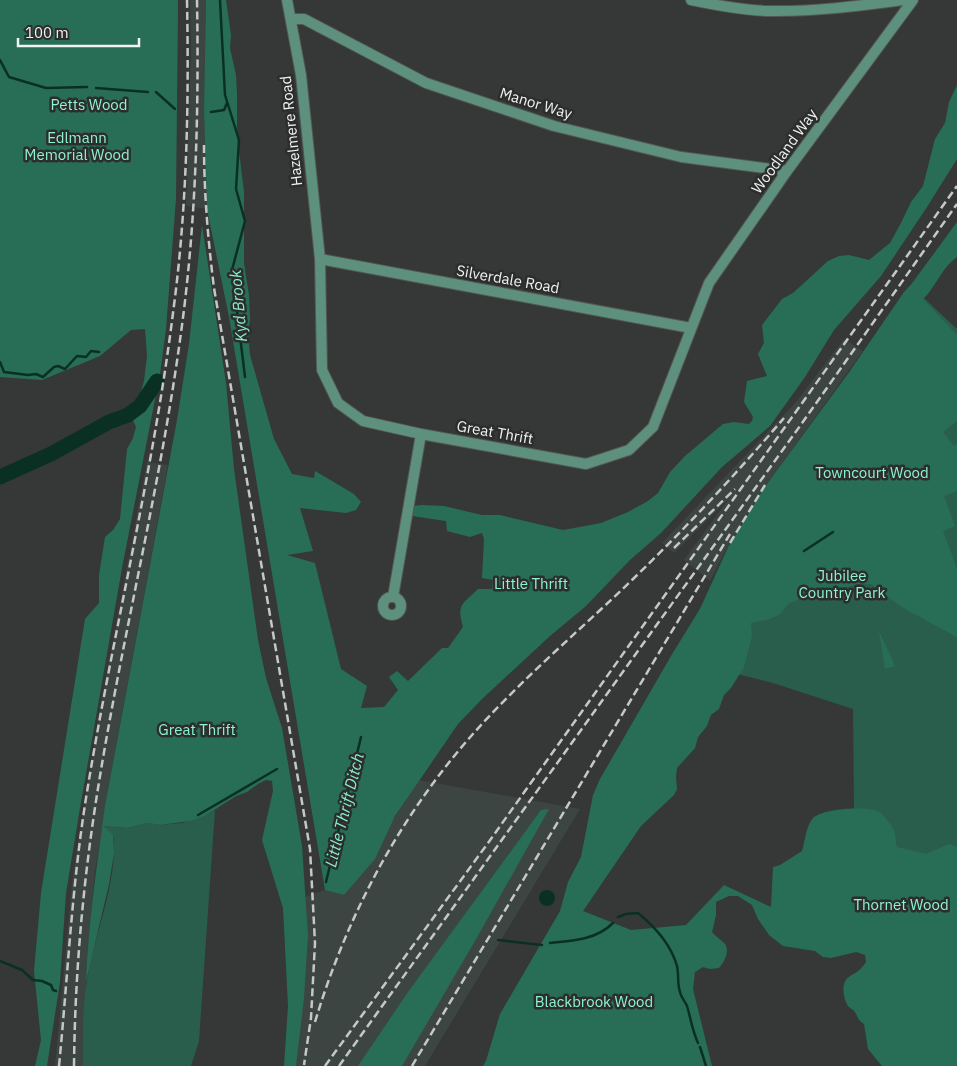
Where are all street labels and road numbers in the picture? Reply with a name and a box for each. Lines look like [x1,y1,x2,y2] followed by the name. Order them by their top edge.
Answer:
[276,75,306,187] street label: Hazelmere Road
[497,83,575,123] street label: Manor Way
[747,105,821,197] street label: Woodland Way
[455,261,561,297] street label: Silverdale Road
[455,416,535,448] street label: Great Thrift

